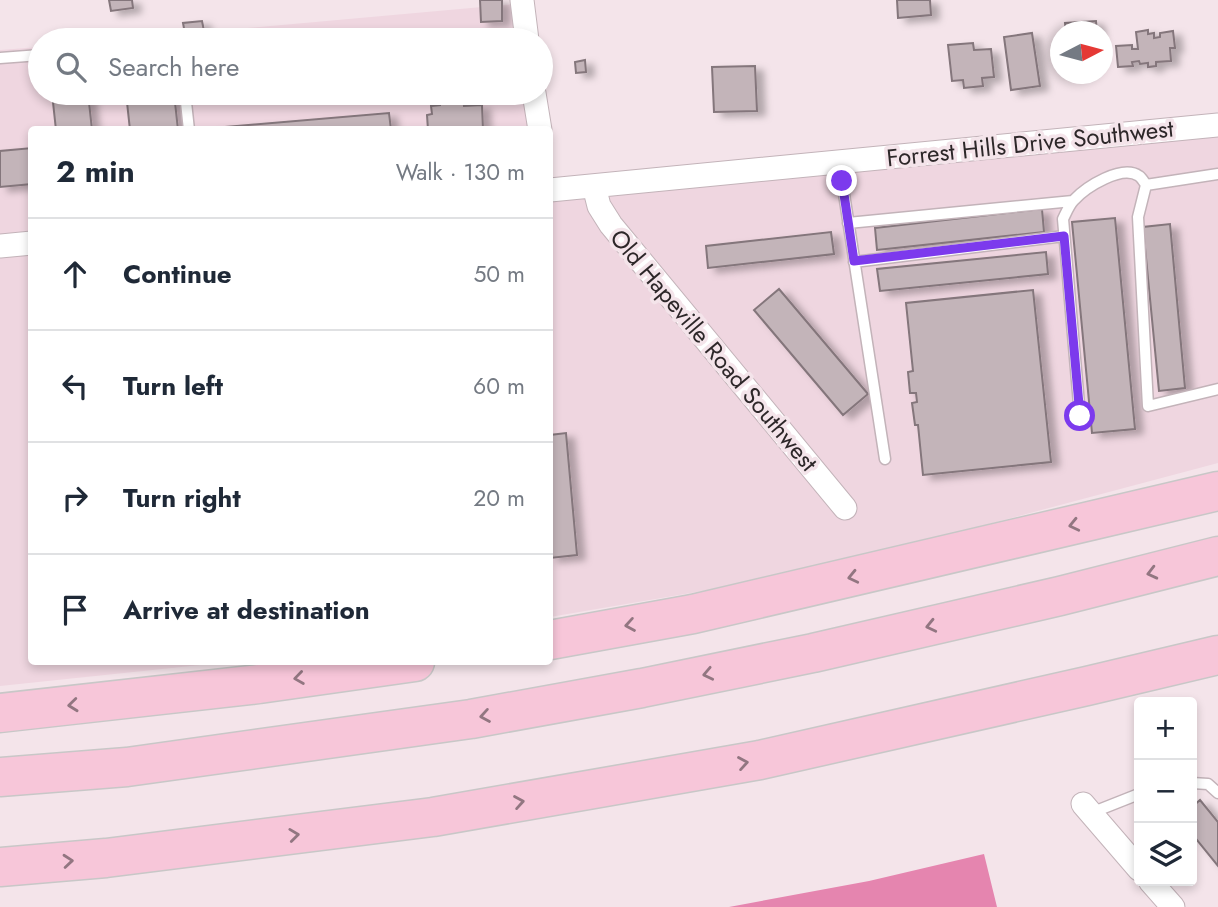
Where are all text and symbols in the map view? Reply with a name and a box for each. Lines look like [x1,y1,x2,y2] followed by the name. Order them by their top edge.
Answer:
[1050,21,1113,84] north arrow
[28,28,553,105] search box
[52,48,90,86] icon: search
[108,48,240,86] text: Search here
[885,111,1175,175] street label: Forrest Hills Drive Southwest
[56,150,135,193] text: 2 min
[396,155,525,189] text: Walk · 130 m
[826,165,857,196] route end
[602,221,826,479] street label: Old Hapeville Road Southwest
[56,255,94,293] icon: ahead
[123,255,232,293] text: Continue
[473,257,525,291] text: 50 m
[56,367,94,405] icon: left
[123,367,223,405] text: Turn left
[473,369,525,403] text: 60 m
[1064,400,1095,431] route start
[56,479,94,517] icon: right
[123,479,241,517] text: Turn right
[473,481,525,515] text: 20 m
[1068,517,1080,531] one-way arrow
[1146,565,1158,579] one-way arrow
[847,568,859,583] one-way arrow
[56,591,94,629] icon: arrive
[123,591,370,629] text: Arrive at destination
[625,617,636,632] one-way arrow
[925,617,937,632] one-way arrow
[702,666,714,681] one-way arrow
[293,670,305,685] one-way arrow
[67,697,79,712] one-way arrow
[1134,697,1197,886] map controls
[1134,697,1197,760] button: +
[479,708,491,723] one-way arrow
[737,756,749,771] one-way arrow
[1134,760,1197,823] button: −
[513,795,525,810] one-way arrow
[1134,823,1197,886] button: layers
[288,827,300,842] one-way arrow
[63,854,74,869] one-way arrow

